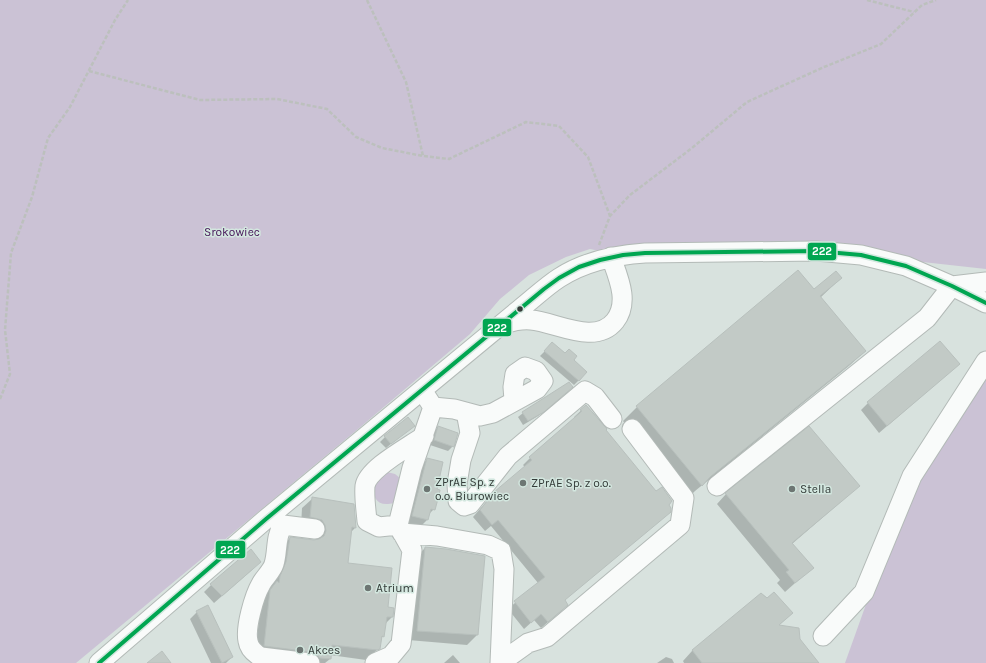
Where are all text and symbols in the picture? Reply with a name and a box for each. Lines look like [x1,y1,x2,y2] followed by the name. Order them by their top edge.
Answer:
[204,225,260,239] park label: Srokowiec
[807,242,837,261] line badge: 222
[812,245,832,258] text: 222
[515,304,525,314] unlabelled marker
[482,318,512,337] line badge: 222
[487,322,507,335] text: 222
[435,475,509,503] place label: ZPrAE Sp. z o.o. Biurowiec
[531,476,611,490] place label: ZPrAE Sp. z o.o.
[518,478,528,488] marker: ZPrAE Sp. z o.o.
[800,482,831,496] place label: Stella
[422,484,432,494] marker: ZPrAE Sp. z o.o. Biurowiec
[787,484,797,494] marker: Stella
[215,540,246,559] line badge: 222
[220,544,240,557] text: 222
[376,581,414,595] place label: Atrium
[363,583,373,593] marker: Atrium
[308,643,340,657] place label: Akces
[295,645,305,655] marker: Akces

